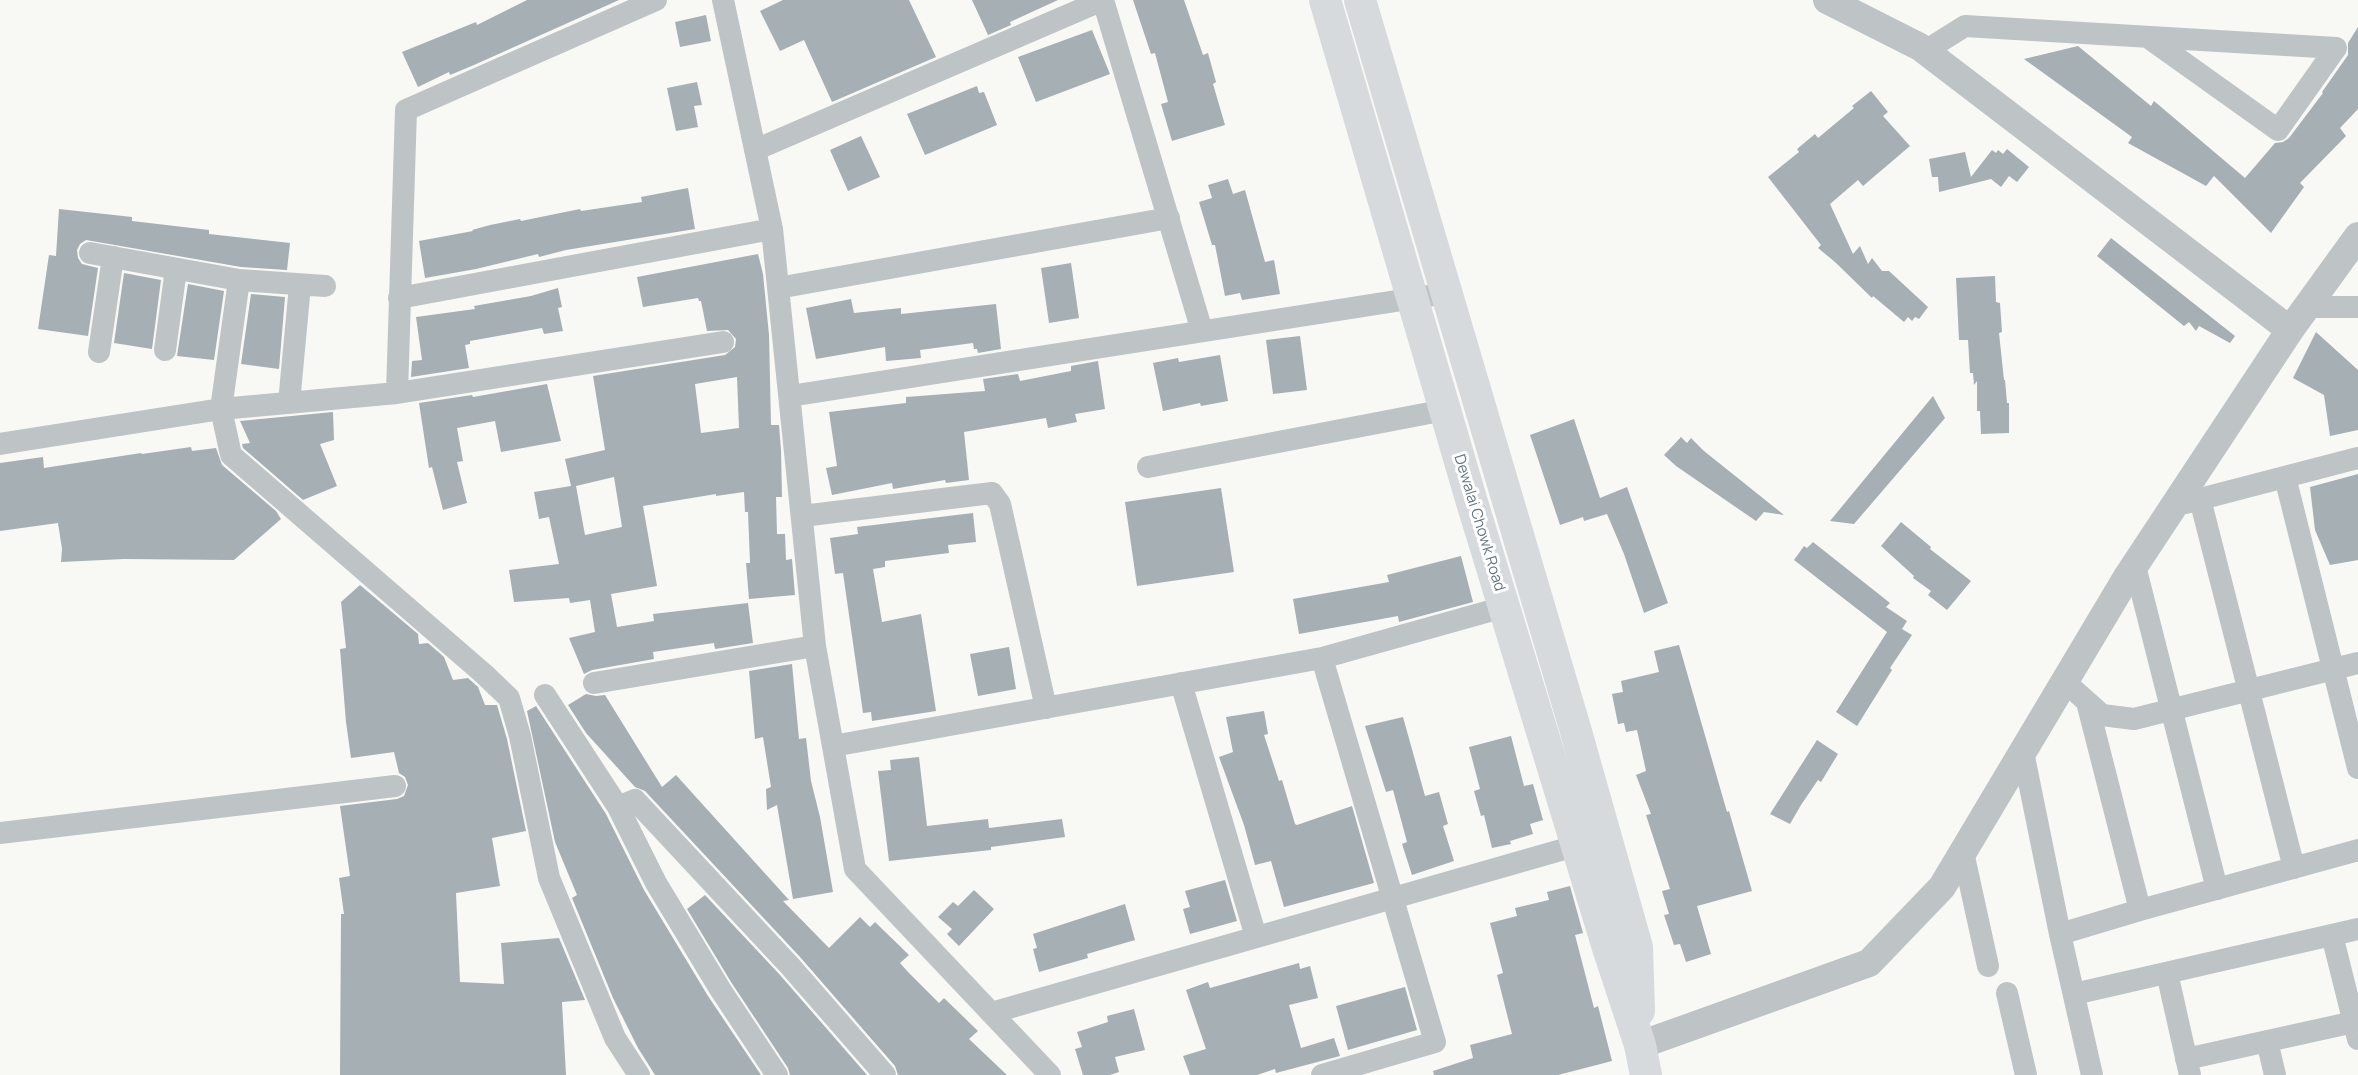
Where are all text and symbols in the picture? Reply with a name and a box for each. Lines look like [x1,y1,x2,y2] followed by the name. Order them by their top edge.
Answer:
[1450,452,1508,594] street label: Dewalai Chowk Road

